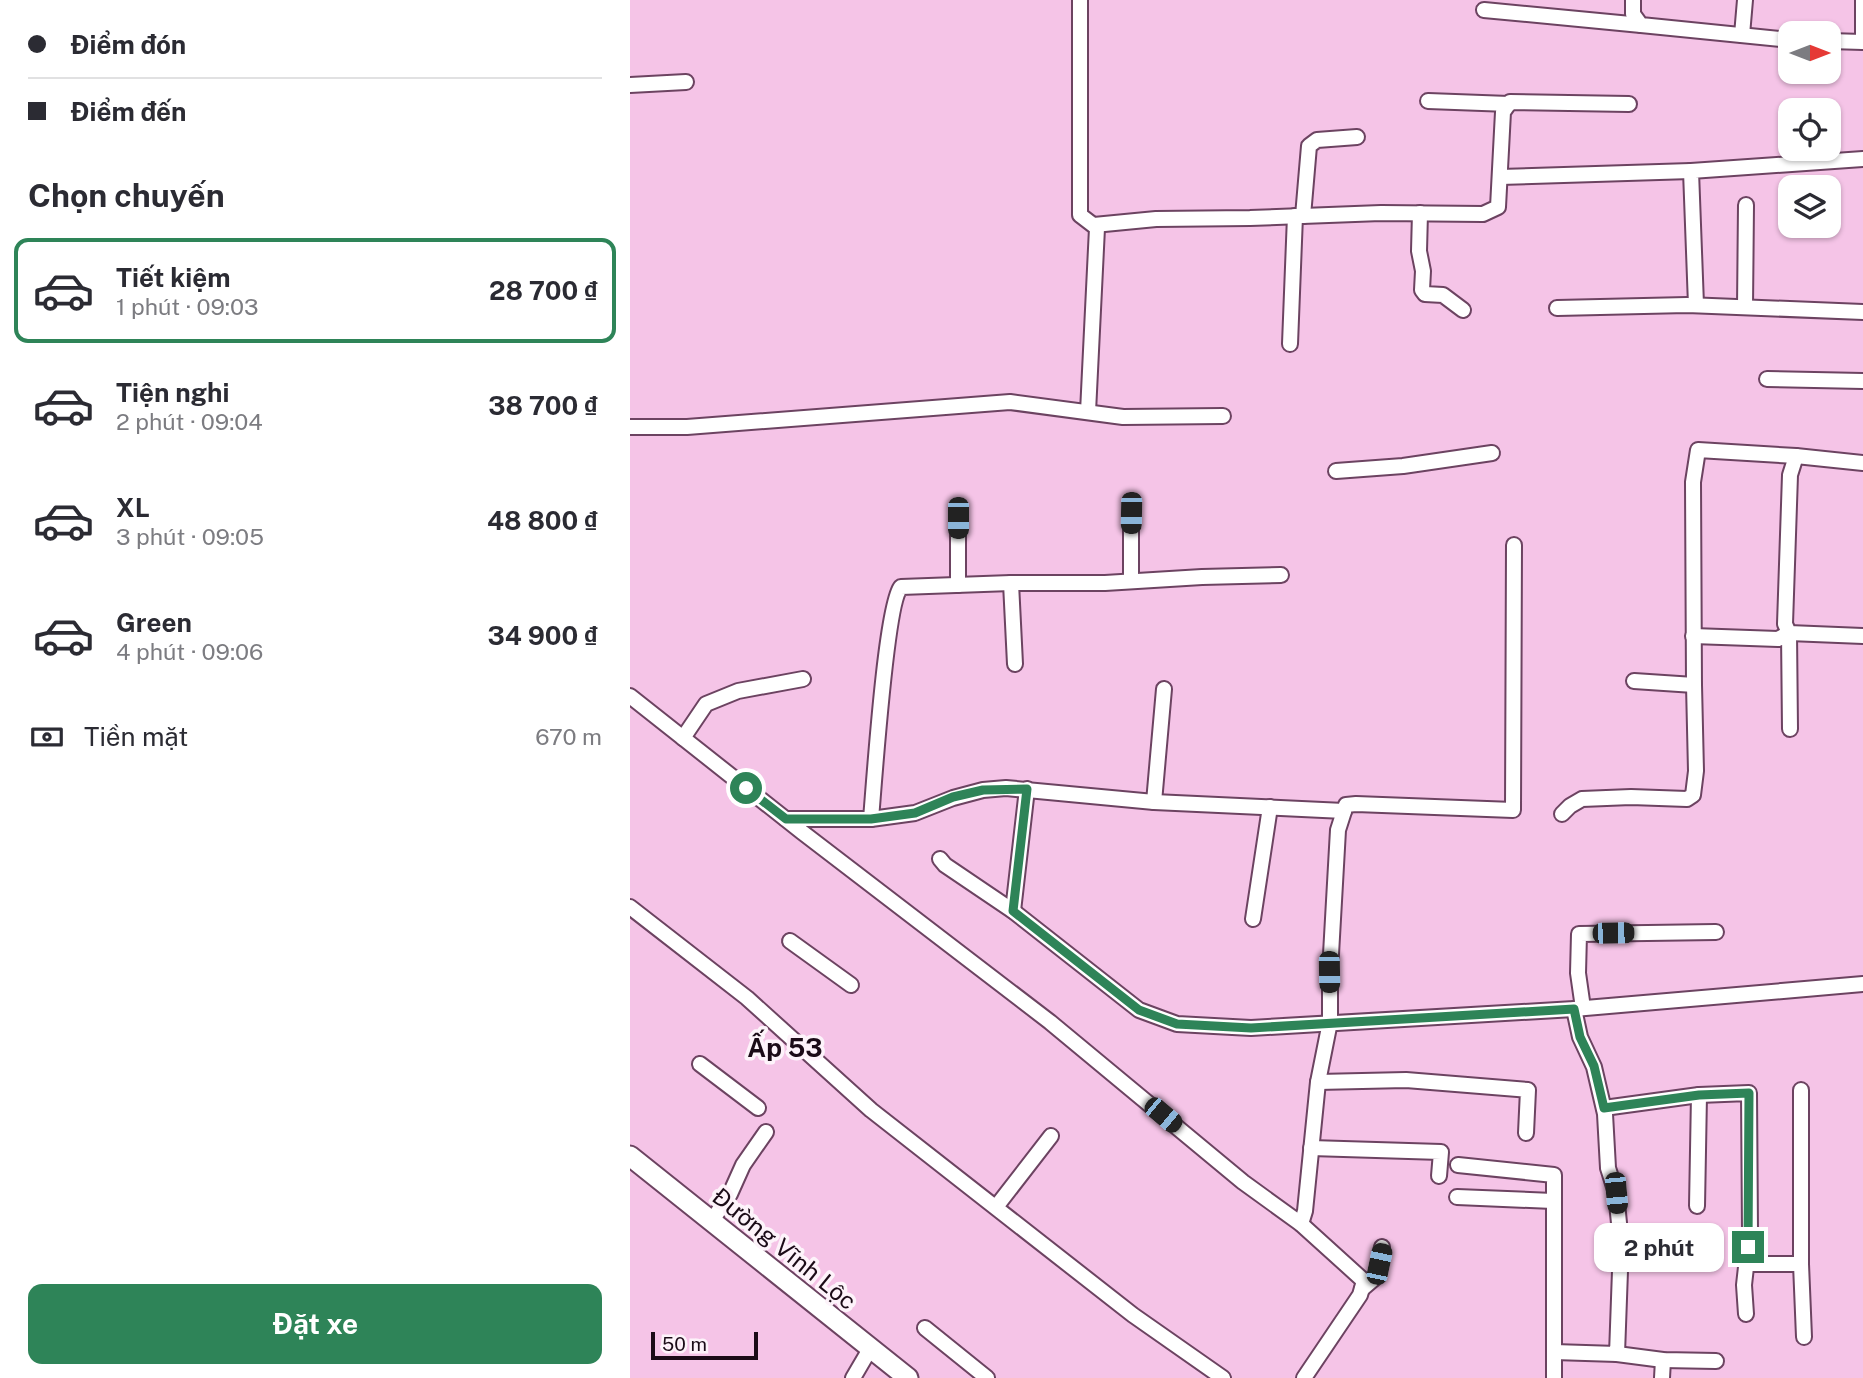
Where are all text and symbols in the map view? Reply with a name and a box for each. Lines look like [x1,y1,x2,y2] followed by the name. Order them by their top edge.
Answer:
[1778,21,1841,84] north arrow
[1778,21,1841,238] map controls
[70,29,186,60] text: Điểm đón
[70,96,186,127] text: Điểm đến
[1778,98,1841,161] button: locate
[1778,175,1841,238] button: layers
[28,177,225,214] text: Chọn chuyến
[32,259,95,322] icon: car
[116,262,231,293] text: Tiết kiệm
[489,275,598,306] text: 28 700 ₫
[116,293,258,320] text: 1 phút · 09:03
[32,374,95,437] icon: car
[116,377,229,408] text: Tiện nghi
[488,390,598,421] text: 38 700 ₫
[116,408,263,435] text: 2 phút · 09:04
[32,489,95,552] icon: car
[116,492,150,523] text: XL
[1121,492,1142,534] car
[948,497,969,539] car
[487,505,598,536] text: 48 800 ₫
[116,523,264,550] text: 3 phút · 09:05
[32,604,95,667] icon: car
[116,607,192,638] text: Green
[488,620,598,651] text: 34 900 ₫
[116,638,263,665] text: 4 phút · 09:06
[28,718,66,756] icon: cash
[84,721,188,752] text: Tiền mặt
[535,723,602,750] text: 670 m
[730,772,762,804] route start
[1592,922,1635,944] car
[1319,951,1340,993] car
[747,1029,823,1063] district label: Ấp 53
[1141,1093,1186,1137] car
[1604,1171,1629,1215] car
[707,1182,862,1315] street label: Đường Vĩnh Lộc
[1594,1222,1724,1272] callout: 2 phút
[1732,1231,1764,1263] route end
[1624,1234,1694,1261] text: 2 phút
[1365,1241,1394,1287] car
[28,1284,602,1364] button: Đặt xe
[651,1329,758,1361] scale bar
[662,1333,707,1355] text: 50 m

